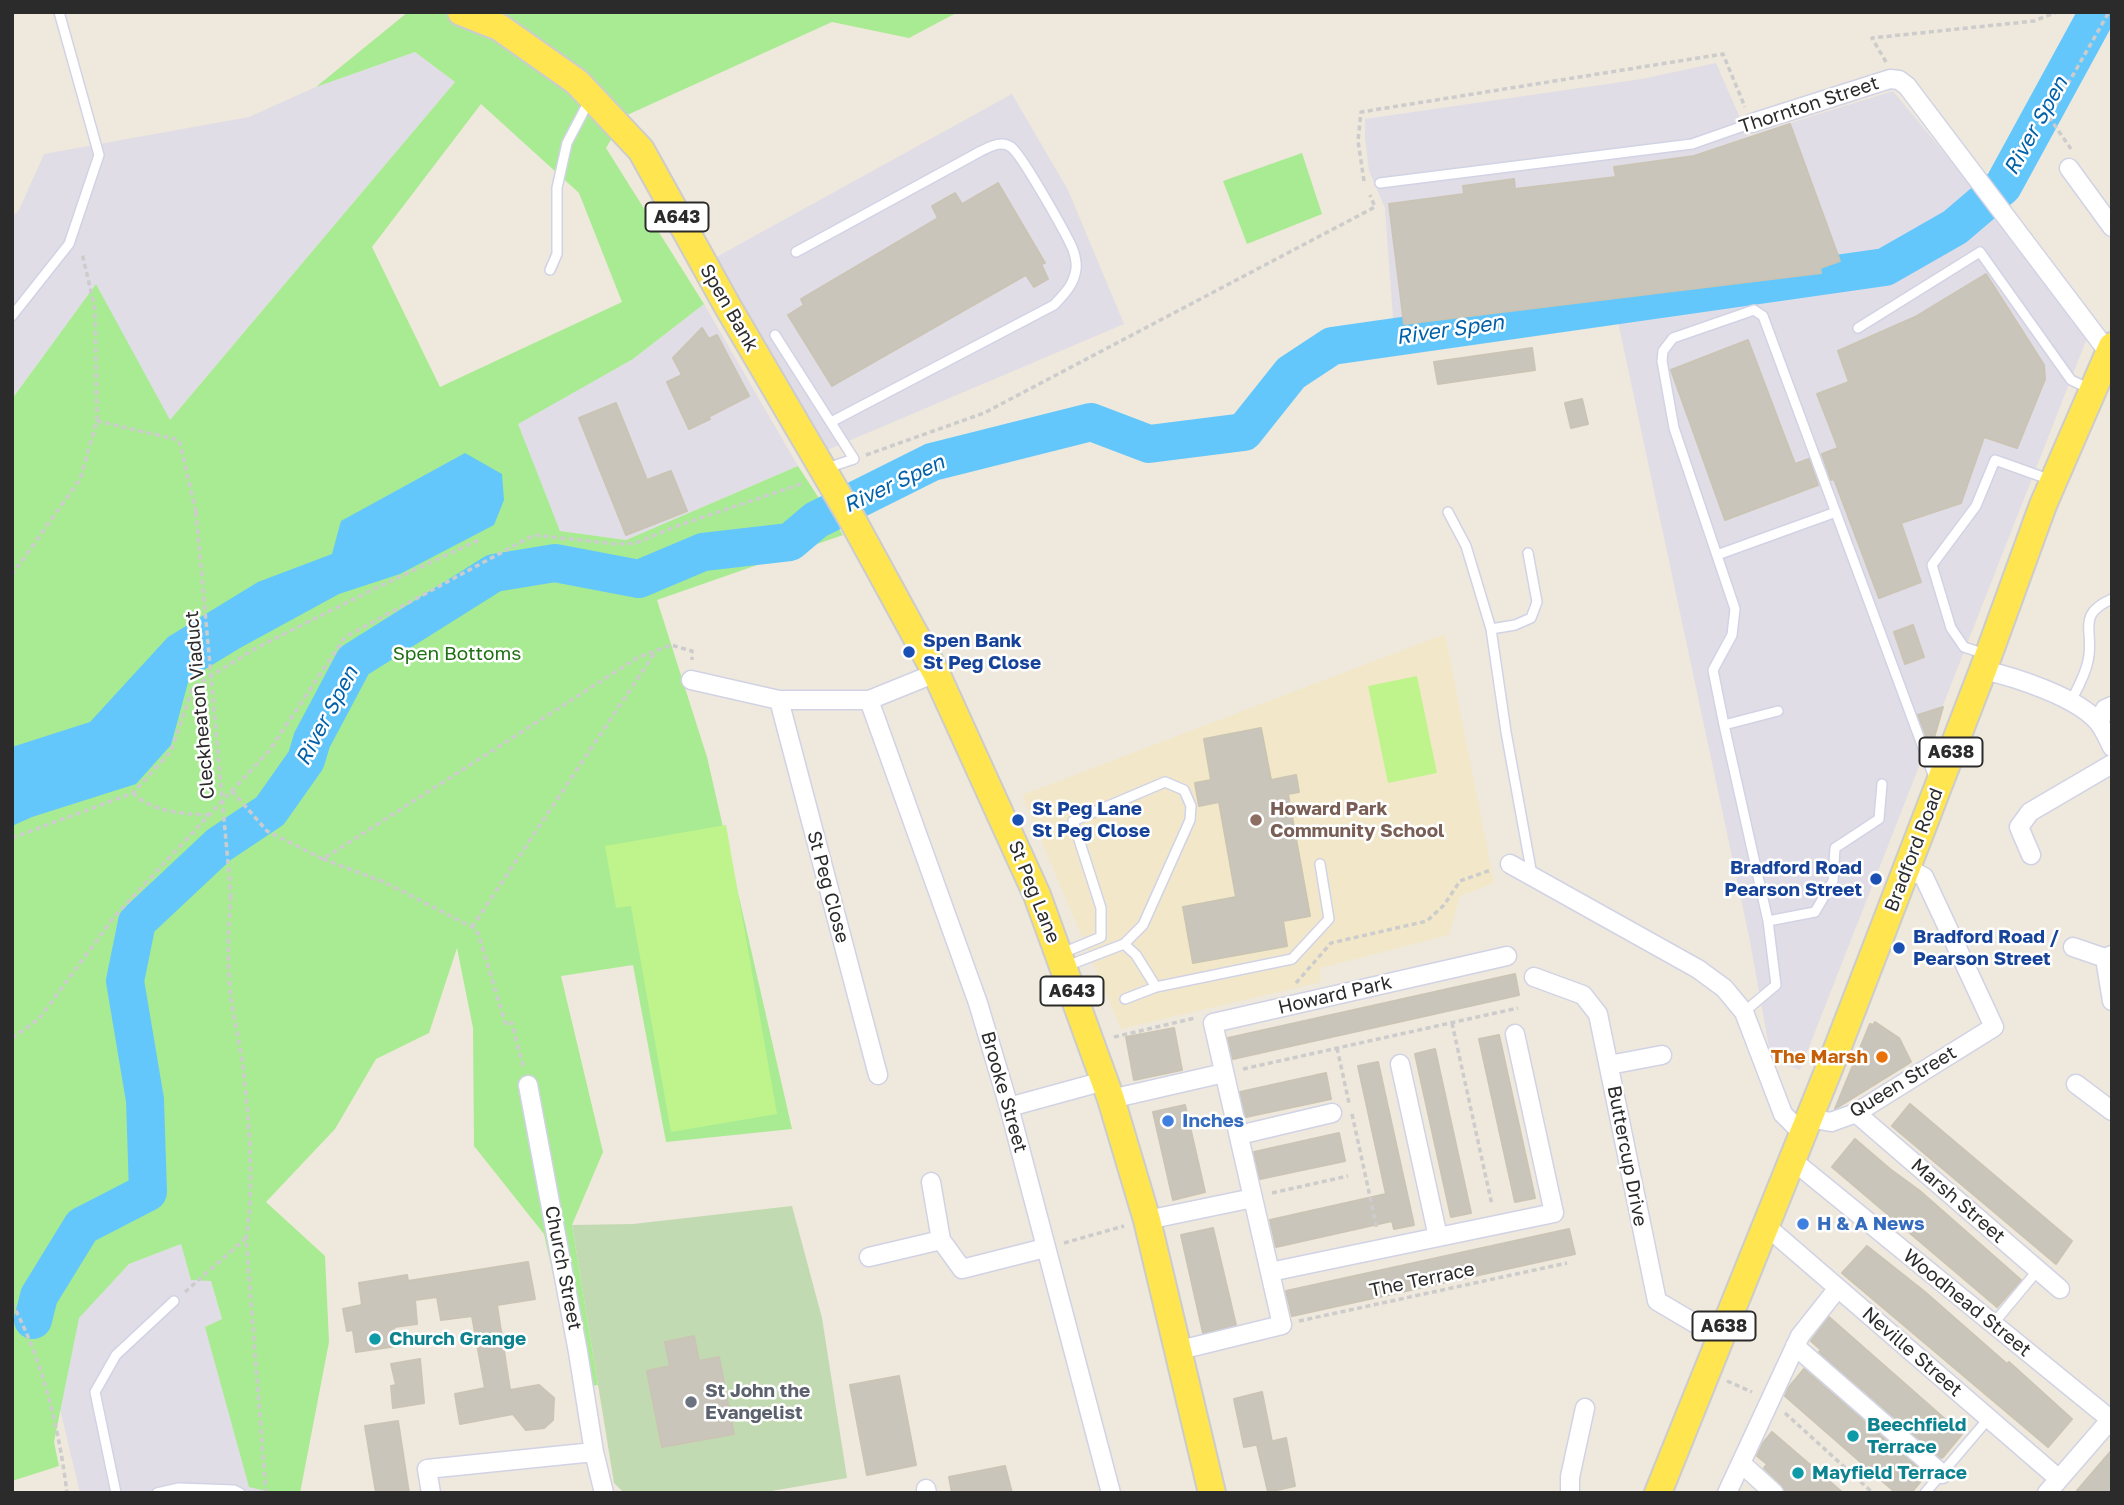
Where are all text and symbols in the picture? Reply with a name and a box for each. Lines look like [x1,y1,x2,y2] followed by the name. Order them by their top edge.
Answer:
[1736,72,1882,138] street label: Thornton Street
[1999,73,2073,179] water label: River Spen
[646,202,708,232] road number: A643
[695,260,763,356] street label: Spen Bank
[1395,310,1505,350] water label: River Spen
[840,450,948,518] water label: River Spen
[180,610,220,800] street label: Cleckheaton Viaduct
[923,630,1041,674] place label: Spen Bank St Peg Close
[393,643,521,665] park label: Spen Bottoms
[901,644,917,660] marker: Spen Bank St Peg Close
[290,662,364,770] water label: River Spen
[1920,738,1982,766] road number: A638
[1880,785,1948,915] street label: Bradford Road
[1032,798,1150,842] place label: St Peg Lane St Peg Close
[1270,798,1444,842] place label: Howard Park Community School
[1010,812,1026,828] marker: St Peg Lane St Peg Close
[1248,812,1264,828] marker: Howard Park Community School
[802,828,854,946] street label: St Peg Close
[1003,838,1065,946] street label: St Peg Lane
[1724,857,1862,901] place label: Bradford Road Pearson Street
[1868,871,1884,887] marker: Bradford Road Pearson Street
[1913,926,2059,970] place label: Bradford Road / Pearson Street
[1891,940,1907,956] marker: Bradford Road / Pearson Street
[1276,971,1394,1019] street label: Howard Park
[1040,976,1104,1006] road number: A643
[976,1029,1032,1155] street label: Brooke Street
[1846,1041,1960,1123] street label: Queen Street
[1771,1046,1868,1068] place label: The Marsh
[1874,1049,1890,1065] marker: The Marsh
[1602,1084,1652,1228] street label: Buttercup Drive
[1182,1110,1244,1132] place label: Inches
[1160,1113,1176,1129] marker: Inches
[1906,1154,2010,1248] street label: Marsh Street
[540,1204,586,1332] street label: Church Street
[1817,1213,1925,1235] place label: H & A News
[1795,1216,1811,1232] marker: H & A News
[1898,1244,2036,1362] street label: Woodhead Street
[1367,1258,1477,1302] street label: The Terrace
[1857,1302,1967,1402] street label: Neville Street
[1692,1311,1756,1340] road number: A638
[389,1328,526,1350] place label: Church Grange
[367,1331,383,1347] marker: Church Grange
[705,1380,810,1424] place label: St John the Evangelist
[683,1394,699,1410] marker: St John the Evangelist
[1867,1414,1967,1458] place label: Beechfield Terrace
[1845,1428,1861,1444] marker: Beechfield Terrace
[1812,1462,1967,1484] place label: Mayfield Terrace
[1790,1465,1806,1481] marker: Mayfield Terrace

